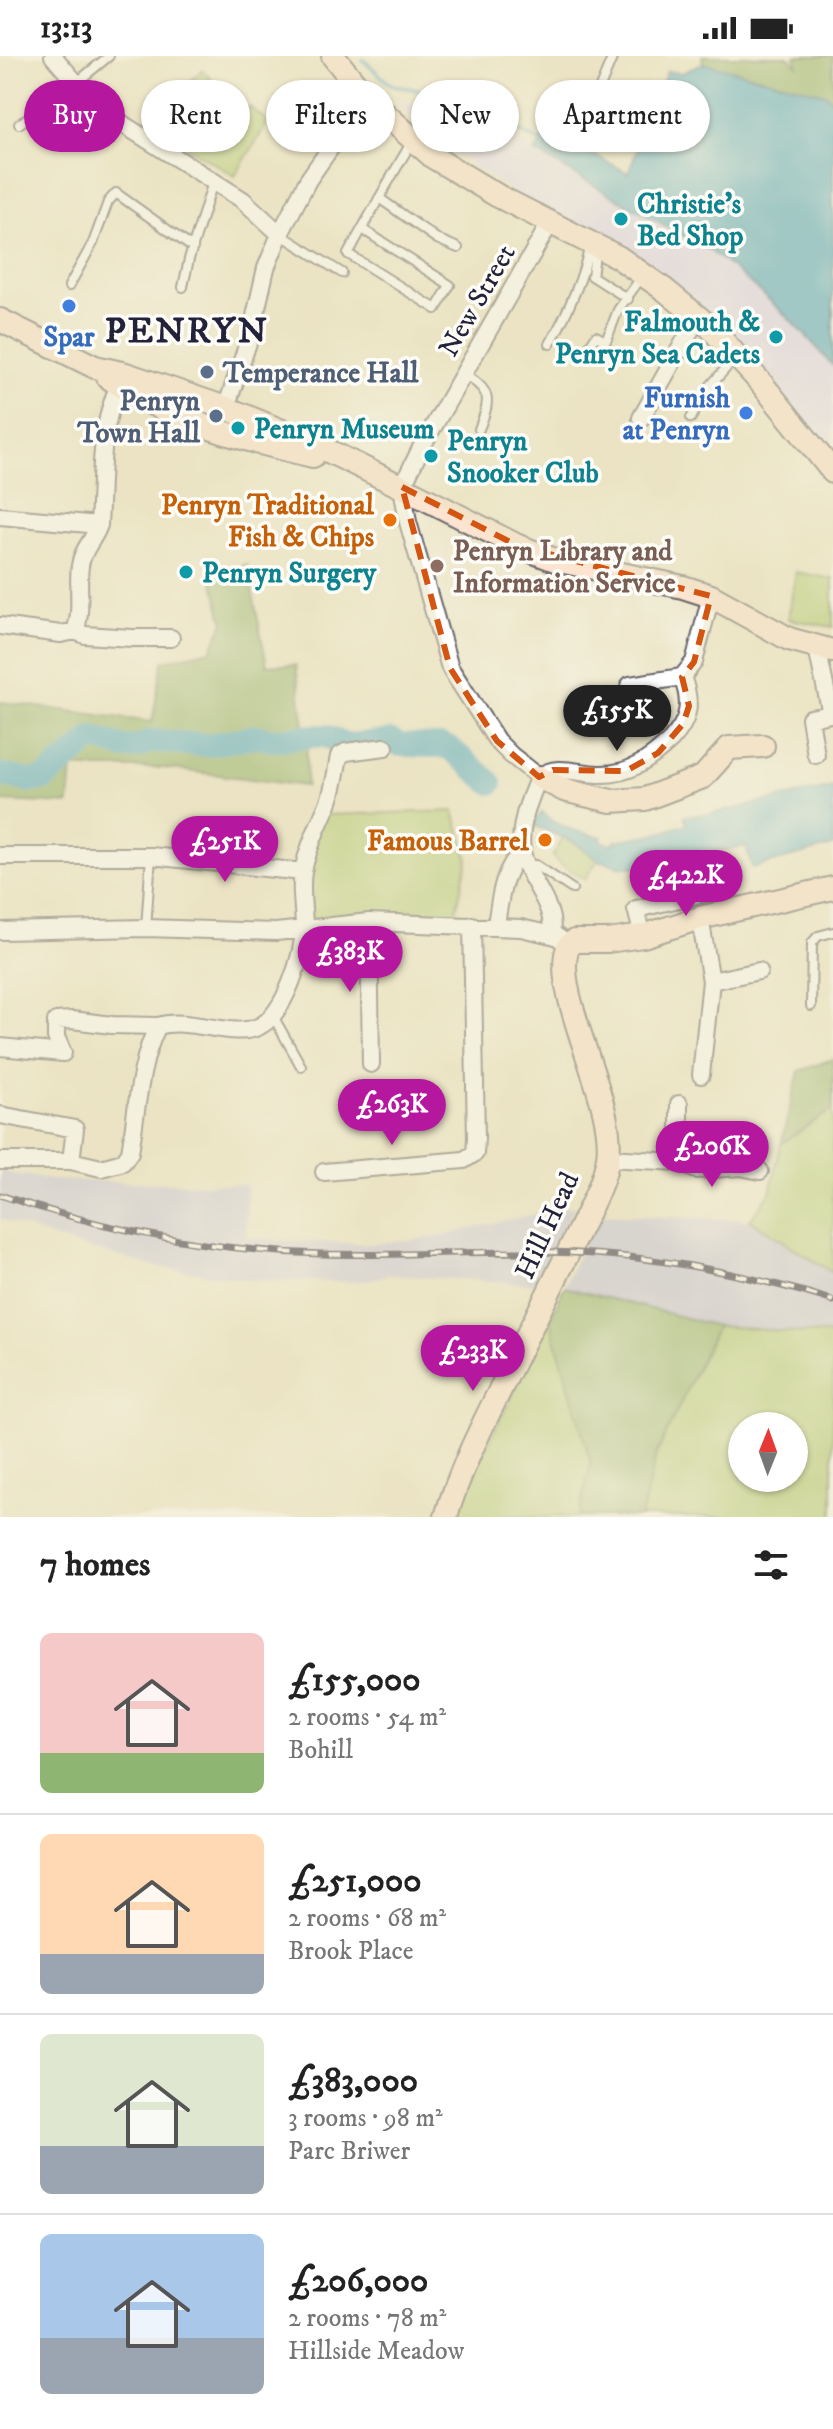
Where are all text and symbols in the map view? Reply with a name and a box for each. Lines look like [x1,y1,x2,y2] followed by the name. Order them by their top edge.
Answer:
[40,10,92,47] text: 13:13
[24,80,125,152] chip: Buy
[141,80,250,152] chip: Rent
[266,80,395,152] chip: Filters
[411,80,519,152] chip: New
[535,80,710,152] chip: Apartment
[637,187,743,254] place label: Christie's Bed Shop
[612,210,630,228] marker: Christie's Bed Shop
[431,238,523,363] street label: New Street
[60,297,78,315] marker: Spar
[555,305,761,372] place label: Falmouth & Penryn Sea Cadets
[105,309,269,354] district label: PENRYN
[43,320,95,355] place label: Spar
[767,328,785,346] marker: Falmouth & Penryn Sea Cadets
[222,356,419,391] place label: Temperance Hall
[198,363,216,381] marker: Temperance Hall
[623,381,730,448] place label: Furnish at Penryn
[76,384,201,451] place label: Penryn Town Hall
[737,404,755,422] marker: Furnish at Penryn
[207,407,225,425] marker: Penryn Town Hall
[254,412,435,447] place label: Penryn Museum
[229,419,247,437] marker: Penryn Museum
[447,424,599,491] place label: Penryn Snooker Club
[422,447,440,465] marker: Penryn Snooker Club
[161,488,375,555] place label: Penryn Traditional Fish & Chips
[381,511,399,529] marker: Penryn Traditional Fish & Chips
[453,534,676,601] place label: Penryn Library and Information Service
[202,556,377,591] place label: Penryn Surgery
[428,557,446,575] marker: Penryn Library and Information Service
[177,563,195,581] marker: Penryn Surgery
[561,685,673,753] pin: £155K
[581,694,653,727] text: £155K
[169,816,281,884] pin: £251K
[367,824,530,859] place label: Famous Barrel
[189,825,261,858] text: £251K
[536,831,554,849] marker: Famous Barrel
[630,850,742,918] pin: £422K
[648,859,724,892] text: £422K
[294,926,406,994] pin: £383K
[316,935,384,968] text: £383K
[336,1079,448,1147] pin: £263K
[356,1088,428,1121] text: £263K
[656,1121,768,1189] pin: £206K
[674,1130,750,1163] text: £206K
[507,1167,587,1285] street label: Hill Head
[417,1325,529,1393] pin: £233K
[439,1334,507,1367] text: £233K
[728,1412,808,1492] north arrow
[728,1412,808,1492] map controls
[749,1543,793,1587] icon: filters
[40,1544,150,1586] text: 7 homes
[288,1659,421,1701] text: £155,000
[104,1665,200,1761] icon: home
[288,1701,446,1734] text: 2 rooms · 54 m²
[288,1734,353,1767] text: Bohill
[288,1860,421,1902] text: £251,000
[104,1866,200,1962] icon: home
[288,1902,446,1935] text: 2 rooms · 68 m²
[288,1935,413,1968] text: Brook Place
[288,2060,418,2102] text: £383,000
[104,2066,200,2162] icon: home
[288,2102,443,2135] text: 3 rooms · 98 m²
[288,2135,410,2168] text: Parc Briwer
[288,2260,428,2302] text: £206,000
[104,2266,200,2362] icon: home
[288,2302,446,2335] text: 2 rooms · 78 m²
[288,2335,464,2368] text: Hillside Meadow

